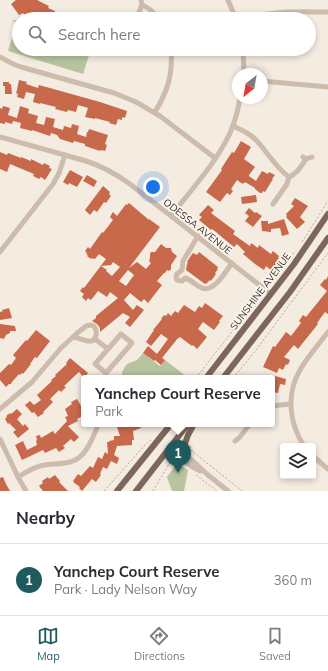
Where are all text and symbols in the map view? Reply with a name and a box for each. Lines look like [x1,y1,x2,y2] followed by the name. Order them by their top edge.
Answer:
[12,12,316,56] search box
[26,23,48,45] icon: search
[58,25,140,44] text: Search here
[232,68,268,104] north arrow
[143,177,163,197] your location
[161,196,235,257] street label: ODESSA AVENUE
[227,250,294,333] street label: SUNSHINE AVENUE
[81,375,275,427] popup
[95,384,261,403] text: Yanchep Court Reserve
[95,403,123,419] text: Park
[165,440,191,473] pin: 1
[280,443,316,479] map controls
[280,443,316,479] button: layers
[16,507,75,528] text: Nearby
[54,562,219,581] text: Yanchep Court Reserve
[25,572,33,588] text: 1
[274,572,312,588] text: 360 m
[54,581,197,597] text: Park · Lady Nelson Way
[37,625,60,663] tab: Map
[134,625,185,663] tab: Directions
[259,625,291,663] tab: Saved

